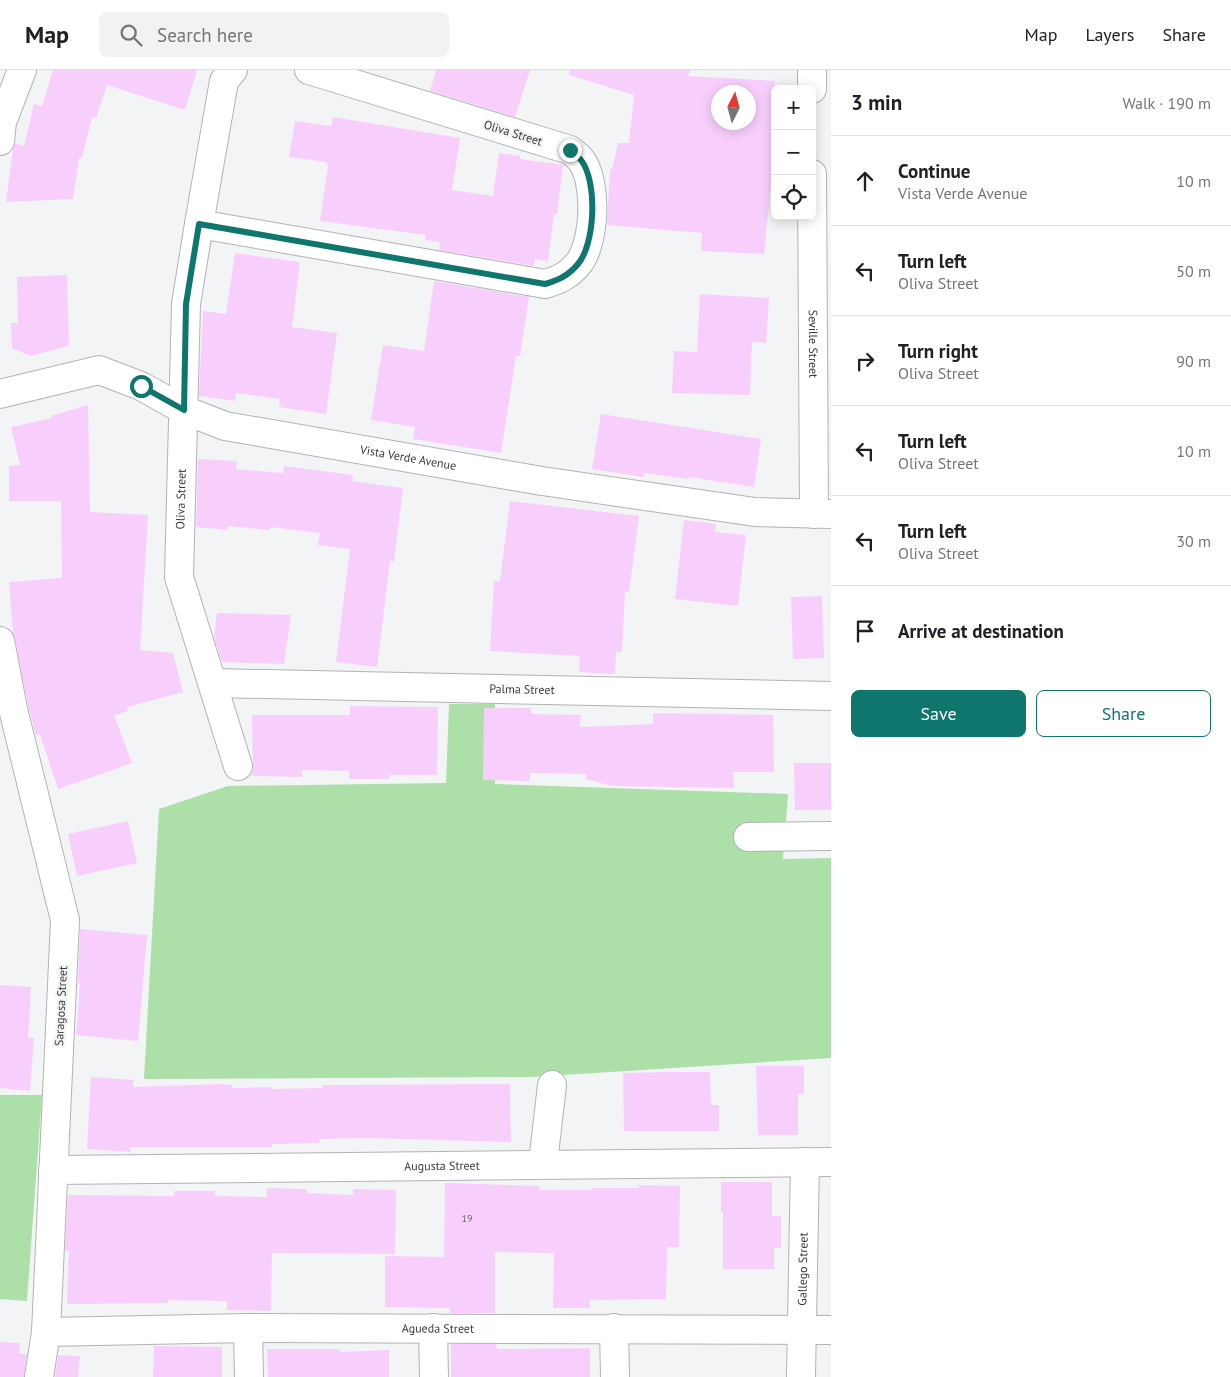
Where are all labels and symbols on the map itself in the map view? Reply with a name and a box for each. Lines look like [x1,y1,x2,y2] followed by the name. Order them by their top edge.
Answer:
[711,85,756,130] north arrow
[482,117,544,149] street label: Oliva Street
[559,139,582,162] route end
[806,310,821,378] street label: Seville Street
[130,375,153,398] route start
[358,441,457,473] street label: Vista Verde Avenue
[172,469,189,530] street label: Oliva Street
[489,681,555,697] street label: Palma Street
[51,966,70,1046] street label: Saragosa Street
[404,1158,480,1173] street label: Augusta Street
[462,1212,472,1225] house number: 19
[794,1232,811,1306] street label: Gallego Street
[402,1321,474,1336] street label: Agueda Street

